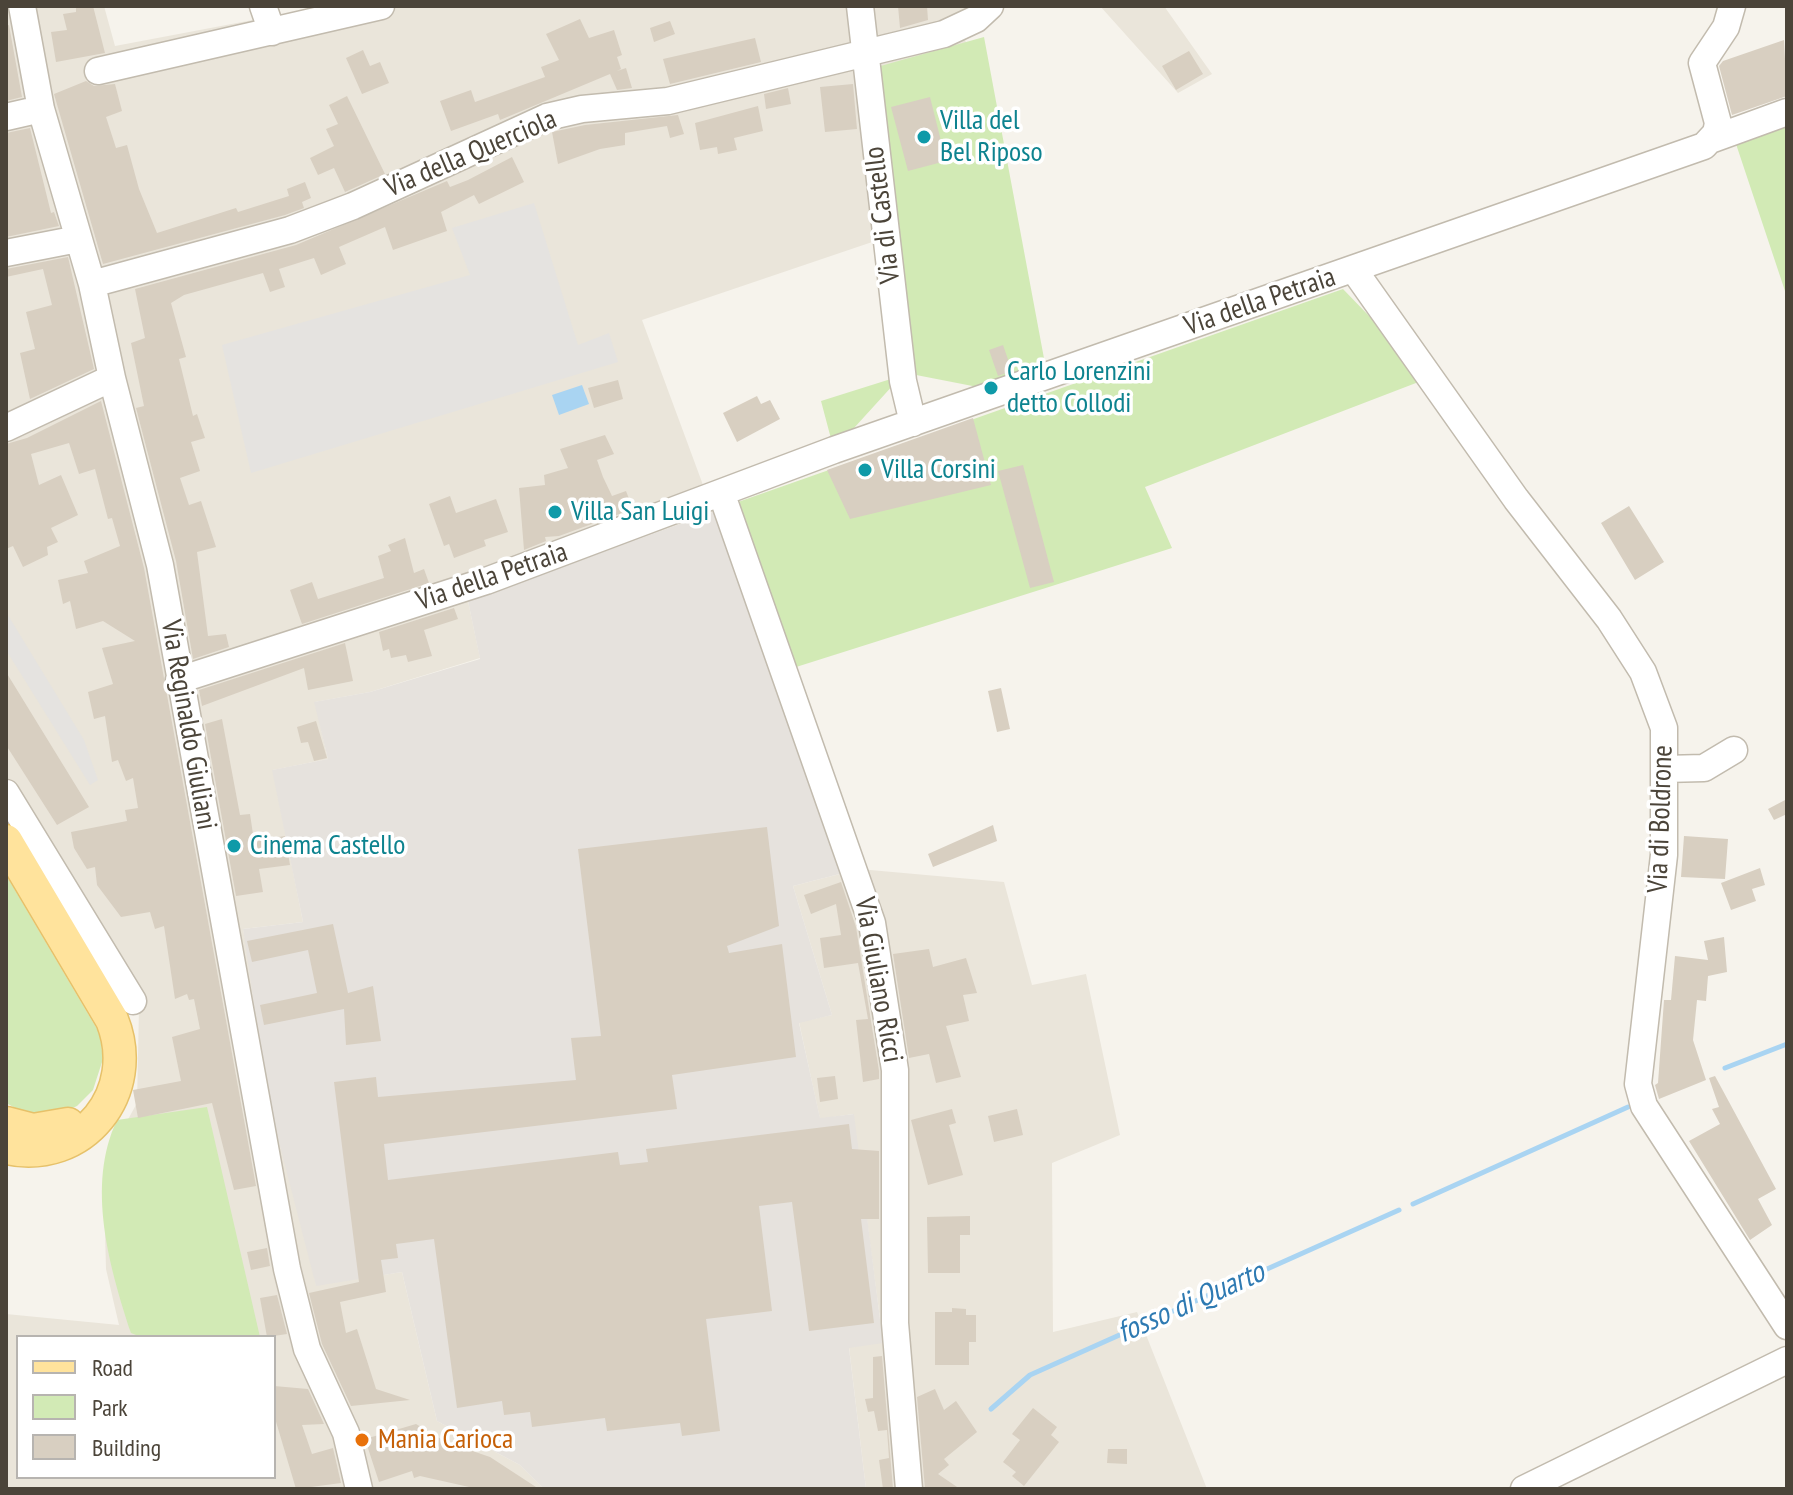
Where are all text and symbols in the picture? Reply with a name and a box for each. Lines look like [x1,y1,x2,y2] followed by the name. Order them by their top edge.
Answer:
[380,103,562,205] street label: Via della Querciola
[940,104,1043,170] place label: Villa del Bel Riposo
[915,128,933,146] marker: Villa del Bel Riposo
[858,145,908,285] street label: Via di Castello
[1180,261,1340,343] street label: Via della Petraia
[1007,355,1151,421] place label: Carlo Lorenzini detto Collodi
[982,379,1000,397] marker: Carlo Lorenzini detto Collodi
[881,453,996,487] place label: Villa Corsini
[856,461,874,479] marker: Villa Corsini
[571,495,709,529] place label: Villa San Luigi
[546,503,564,521] marker: Villa San Luigi
[412,536,572,618] street label: Via della Petraia
[153,618,223,832] street label: Via Reginaldo Giuliani
[1642,745,1680,893] street label: Via di Boldrone
[250,829,405,863] place label: Cinema Castello
[225,837,243,855] marker: Cinema Castello
[847,895,909,1065] street label: Via Giuliano Ricci
[1112,1255,1270,1351] water label: fosso di Quarto
[16,1335,276,1479] legend
[92,1352,133,1383] text: Road
[92,1392,128,1423] text: Park
[378,1423,513,1457] place label: Mania Carioca
[353,1431,371,1449] marker: Mania Carioca
[92,1432,161,1463] text: Building

